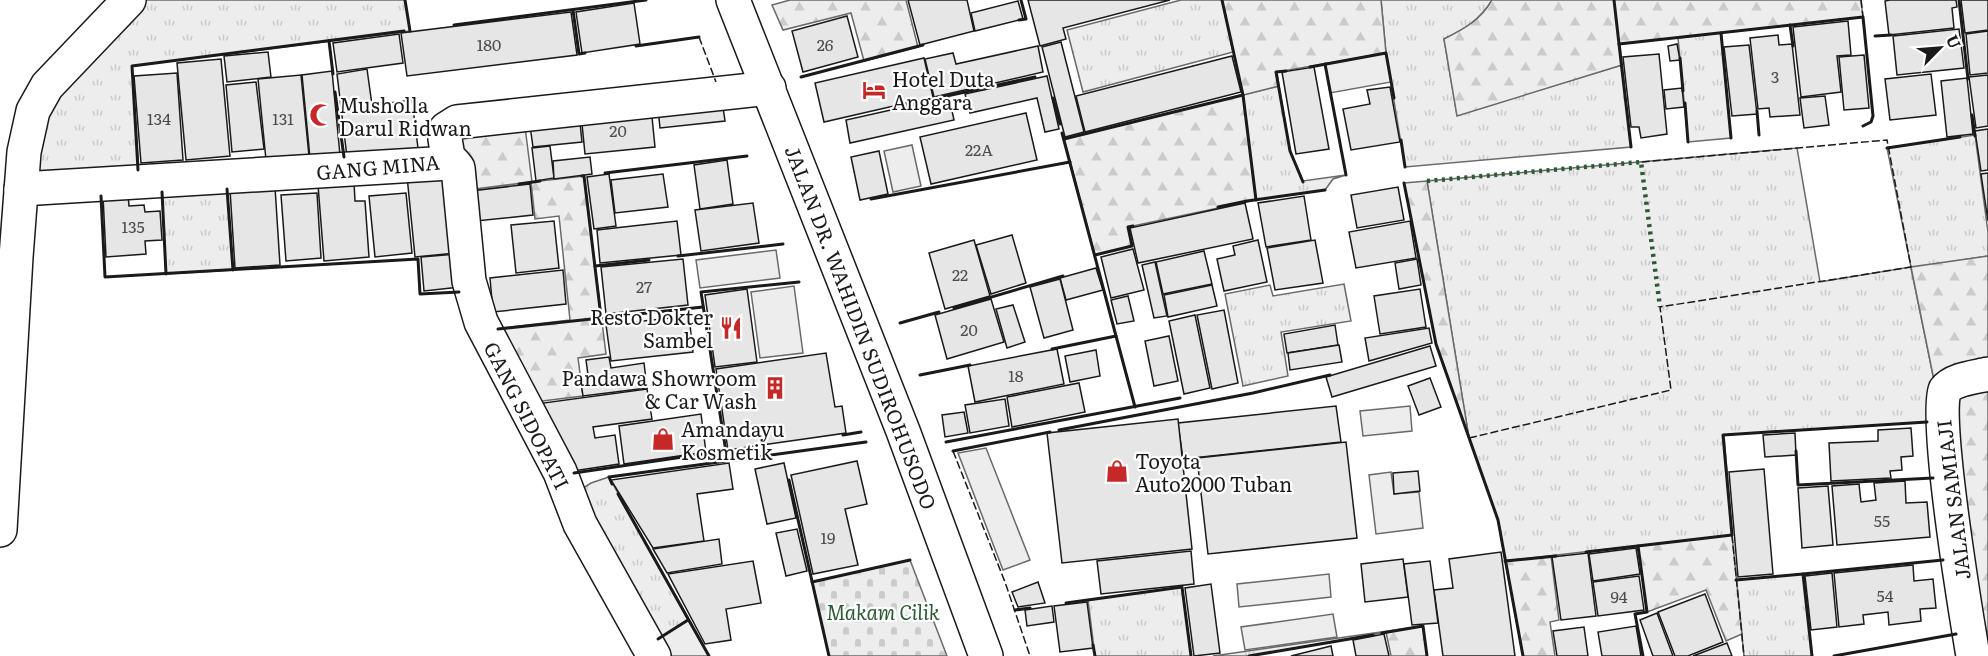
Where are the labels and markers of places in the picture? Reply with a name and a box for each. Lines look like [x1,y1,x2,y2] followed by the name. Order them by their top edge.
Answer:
[892,63,995,116] place label: Hotel Duta Anggara
[861,77,887,103] hotel icon: Hotel Duta Anggara
[339,89,472,142] place label: Musholla Darul Ridwan
[308,102,334,128] mosque icon: Musholla Darul Ridwan
[590,301,714,354] place label: Resto Dokter Sambel
[718,315,744,341] restaurant icon: Resto Dokter Sambel
[562,362,757,415] place label: Pandawa Showroom & Car Wash
[762,375,788,401] building icon: Pandawa Showroom & Car Wash
[681,413,785,466] place label: Amandayu Kosmetik
[650,426,676,452] shop icon: Amandayu Kosmetik
[1135,445,1292,498] place label: Toyota Auto2000 Tuban
[1104,458,1130,484] shop icon: Toyota Auto2000 Tuban

